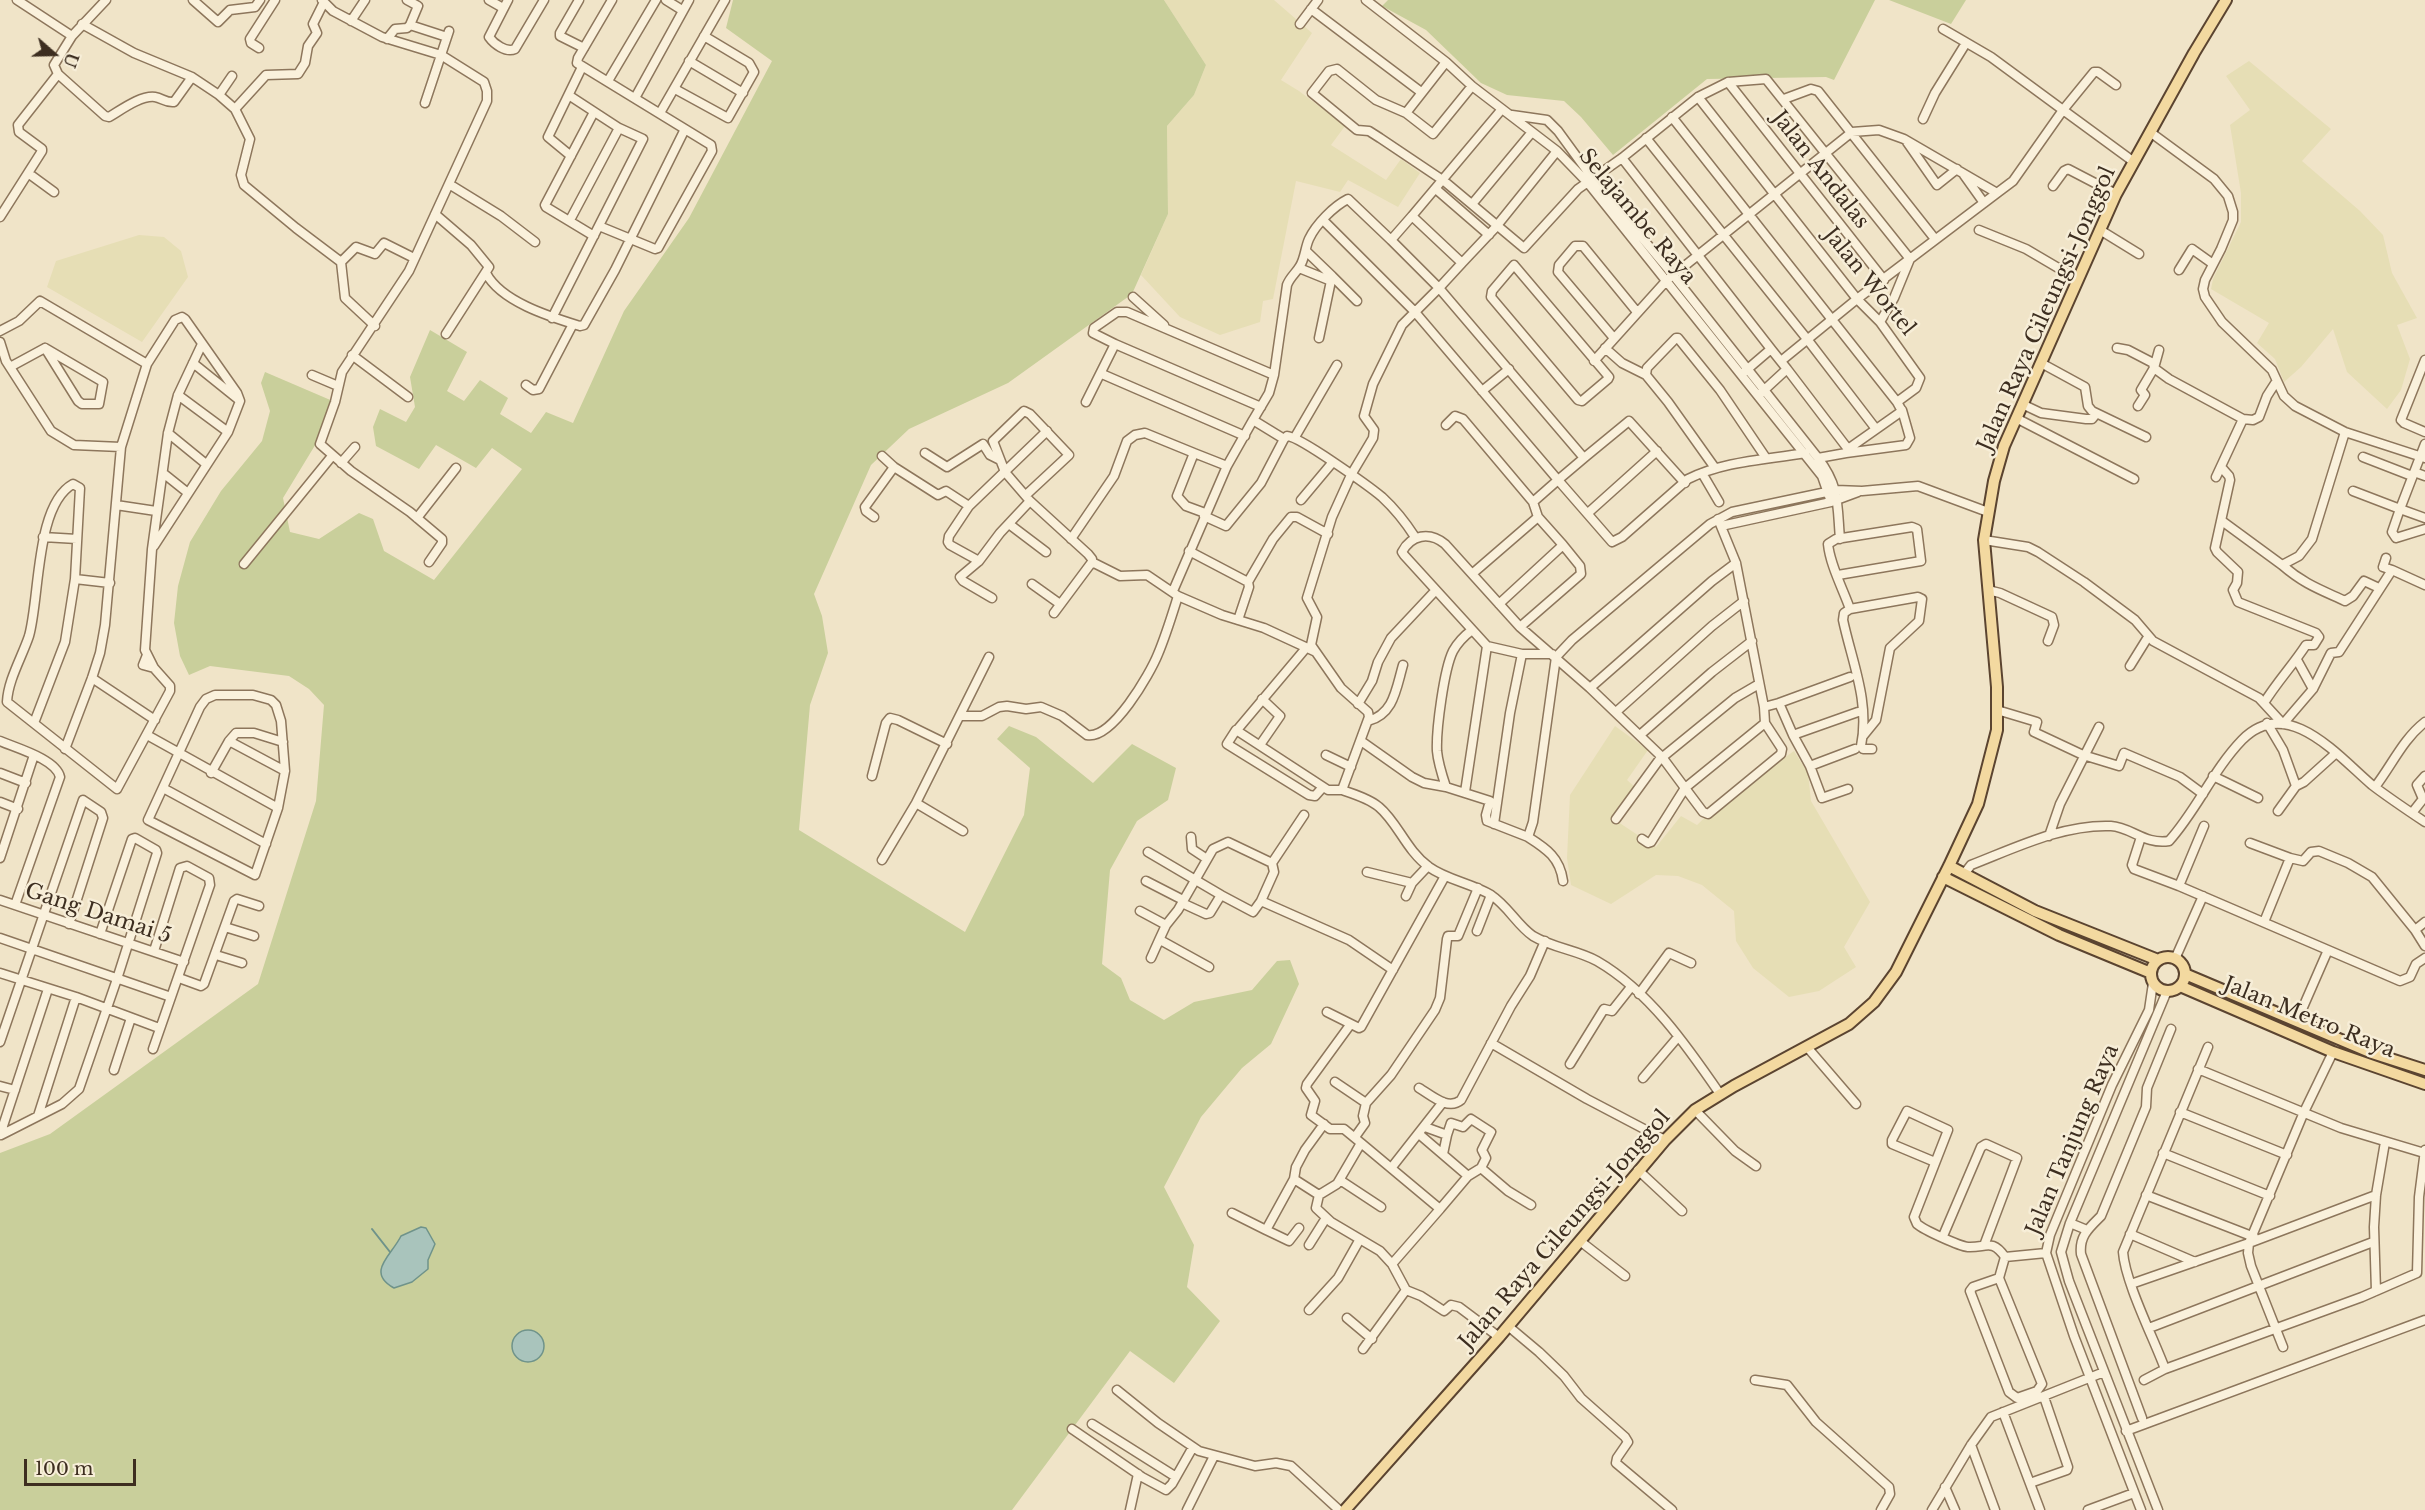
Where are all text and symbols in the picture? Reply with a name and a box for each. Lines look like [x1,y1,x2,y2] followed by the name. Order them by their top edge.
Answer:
[24,24,84,84] north arrow
[59,50,83,70] text: U
[1766,106,1874,234] street label: Jalan Andalas
[1573,144,1701,290] street label: Selajambe Raya
[1973,163,2121,455] street label: Jalan Raya Cileungsi-Jonggol
[1818,223,1920,341] street label: Jalan Wortel
[22,878,174,950] street label: Gang Damai 5
[2220,972,2398,1064] street label: Jalan Metro Raya
[2021,1041,2125,1239] street label: Jalan Tanjung Raya
[1454,1105,1676,1355] street label: Jalan Raya Cileungsi-Jonggol
[27,1447,140,1485] scale bar
[35,1458,93,1480] text: 100 m

